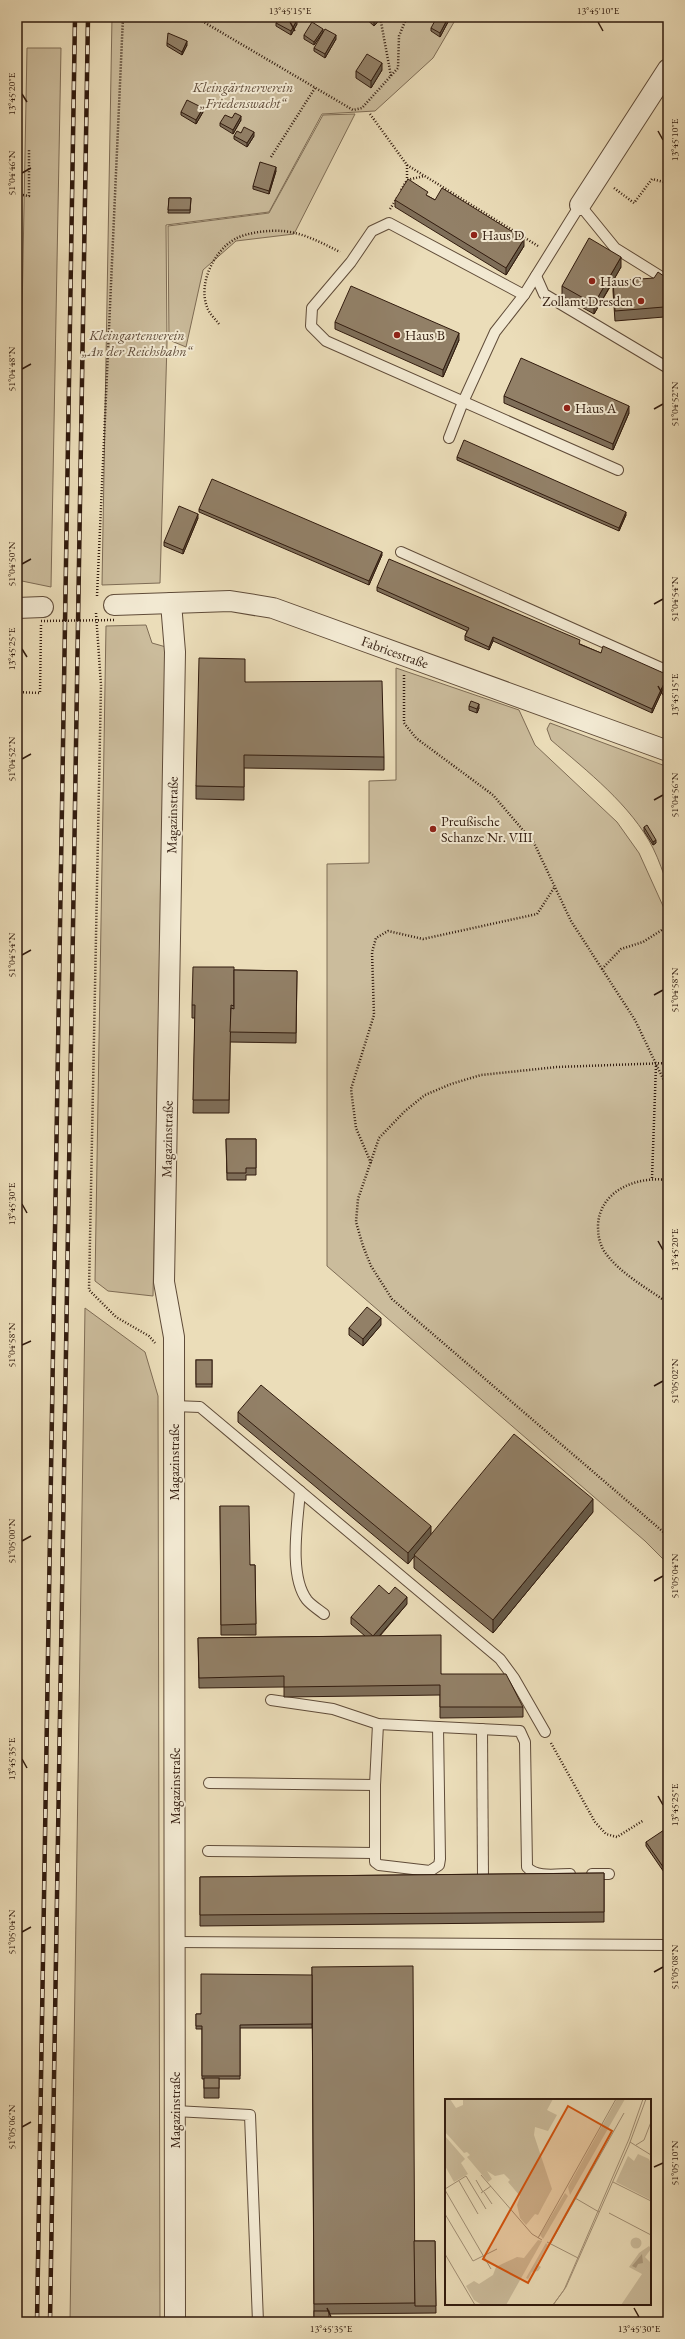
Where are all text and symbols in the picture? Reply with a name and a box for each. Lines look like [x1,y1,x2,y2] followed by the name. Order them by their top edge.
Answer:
[269,4,312,17] text: 13°45'15"E
[577,4,620,17] text: 13°45'10"E
[5,72,18,115] text: 13°45'20"E
[192,78,293,112] park label: Kleingärtnerverein „Friedenswacht“
[668,118,681,161] text: 13°45'10"E
[5,150,18,195] text: 51°04'46"N
[482,226,525,244] place label: Haus D
[469,230,479,240] marker: Haus D
[600,272,642,290] place label: Haus C
[587,276,597,286] marker: Haus C
[542,292,634,310] place label: Zollamt Dresden
[636,296,646,306] marker: Zollamt Dresden
[81,326,194,360] park label: Kleingartenverein „An der Reichsbahn“
[405,326,445,344] place label: Haus B
[392,330,402,340] marker: Haus B
[5,346,18,391] text: 51°04'48"N
[668,381,681,426] text: 51°04'52"N
[575,399,617,417] place label: Haus A
[562,403,572,413] marker: Haus A
[5,541,18,586] text: 51°04'50"N
[668,576,681,621] text: 51°04'54"N
[5,627,18,670] text: 13°45'25"E
[359,632,432,673] street label: Fabricestraße
[668,673,681,716] text: 13°45'15"E
[5,736,18,781] text: 51°04'52"N
[668,772,681,817] text: 51°04'56"N
[162,776,182,854] street label: Magazinstraße
[441,812,533,846] place label: Preußische Schanze Nr. VIII
[428,824,438,834] marker: Preußische Schanze Nr. VIII
[5,932,18,977] text: 51°04'54"N
[668,967,681,1012] text: 51°04'58"N
[157,1100,177,1178] street label: Magazinstraße
[5,1182,18,1225] text: 13°45'30"E
[668,1228,681,1271] text: 13°45'20"E
[5,1322,18,1367] text: 51°04'58"N
[668,1358,681,1403] text: 51°05'02"N
[165,1423,183,1501] street label: Magazinstraße
[5,1518,18,1563] text: 51°05'00"N
[668,1553,681,1598] text: 51°05'04"N
[5,1737,18,1780] text: 13°45'35"E
[166,1747,184,1825] street label: Magazinstraße
[668,1783,681,1826] text: 13°45'25"E
[5,1909,18,1954] text: 51°05'04"N
[668,1944,681,1989] text: 51°05'08"N
[166,2071,184,2149] street label: Magazinstraße
[445,2099,651,2305] inset map
[5,2104,18,2149] text: 51°05'06"N
[668,2140,681,2185] text: 51°05'10"N
[310,2322,353,2335] text: 13°45'35"E
[618,2322,661,2335] text: 13°45'30"E

